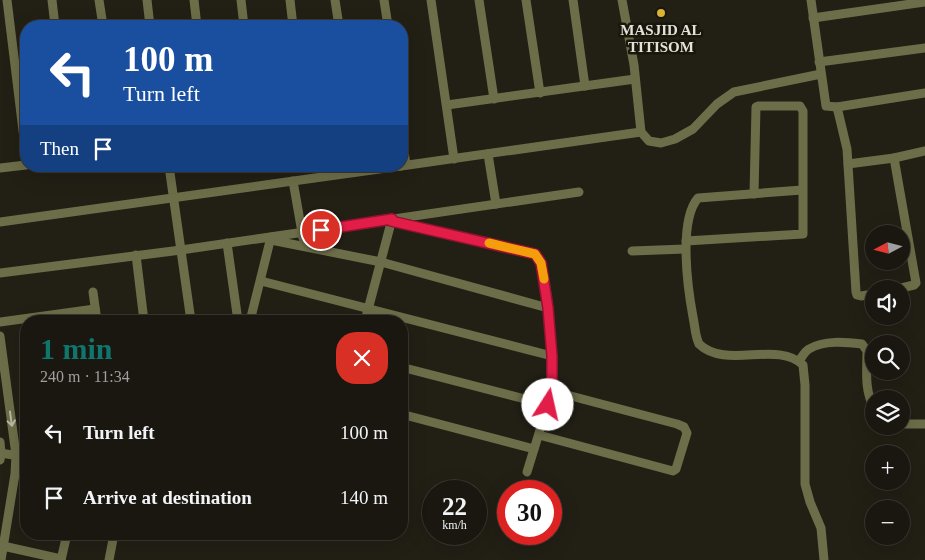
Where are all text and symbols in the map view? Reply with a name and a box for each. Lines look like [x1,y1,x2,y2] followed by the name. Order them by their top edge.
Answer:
[655,7,667,19] marker: MASJID AL TITISOM
[620,22,702,55] place label: MASJID AL TITISOM
[40,40,105,105] icon: left
[123,40,213,79] text: 100 m
[123,81,200,106] text: Turn left
[89,135,117,163] icon: arrive
[40,138,79,159] text: Then
[300,209,342,251] pin
[307,216,335,244] icon: arrive
[865,225,910,270] north arrow
[865,225,910,545] map controls
[865,280,910,325] button: sound
[40,332,113,365] text: 1 min
[336,332,388,384] button: close
[865,335,910,380] button: search
[40,368,130,385] text: 240 m · 11:34
[521,378,573,430] position arrow
[865,390,910,435] button: layers
[6,411,16,427] one-way arrow
[40,419,68,447] icon: left
[83,422,155,443] text: Turn left
[340,422,388,443] text: 100 m
[865,445,910,490] button: +
[497,480,562,545] speed limit sign: 30
[40,484,68,512] icon: arrive
[83,487,252,508] text: Arrive at destination
[340,487,388,508] text: 140 m
[442,493,467,520] text: 22
[865,500,910,545] button: −
[442,518,467,532] text: km/h

